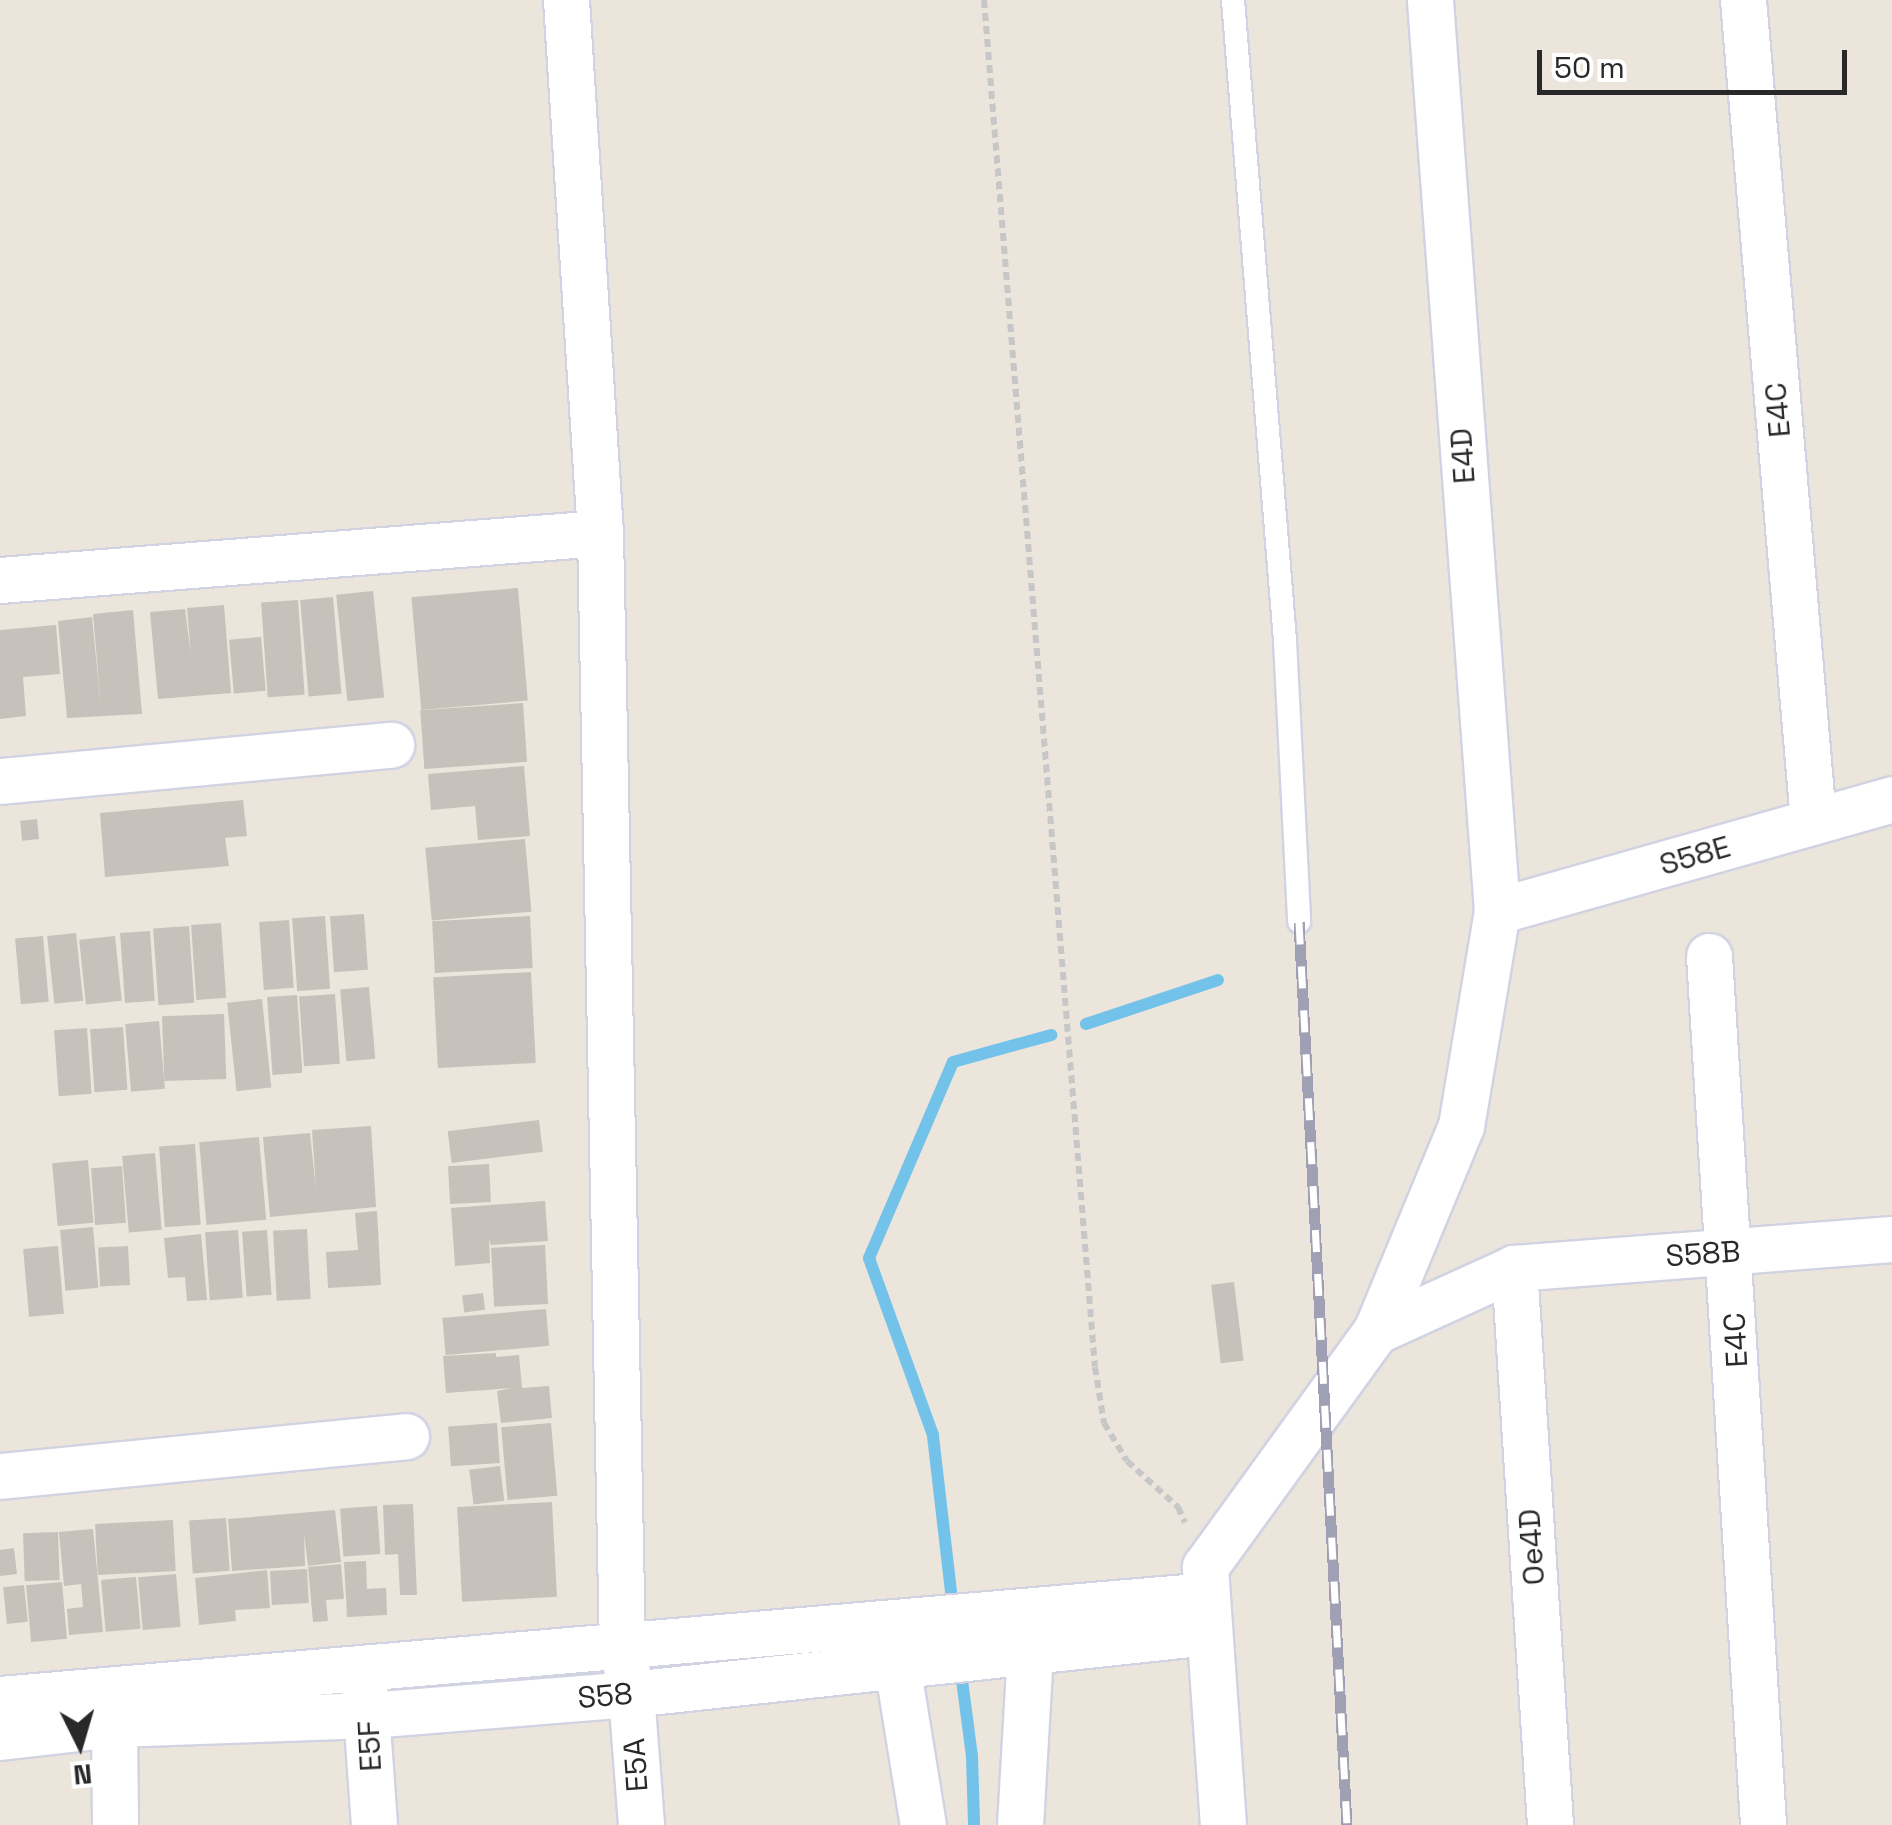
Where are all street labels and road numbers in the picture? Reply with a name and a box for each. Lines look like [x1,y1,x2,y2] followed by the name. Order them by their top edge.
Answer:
[1758,381,1798,439] street label: E4C
[1443,427,1483,485] street label: E4D
[1655,829,1735,883] street label: S58E
[1664,1233,1742,1275] street label: S58B
[1717,1312,1755,1368] street label: E4C
[1511,1508,1553,1586] street label: Oe4D
[576,1676,634,1716] street label: S58
[351,1720,389,1772] street label: E5F
[616,1737,656,1793] street label: E5A

